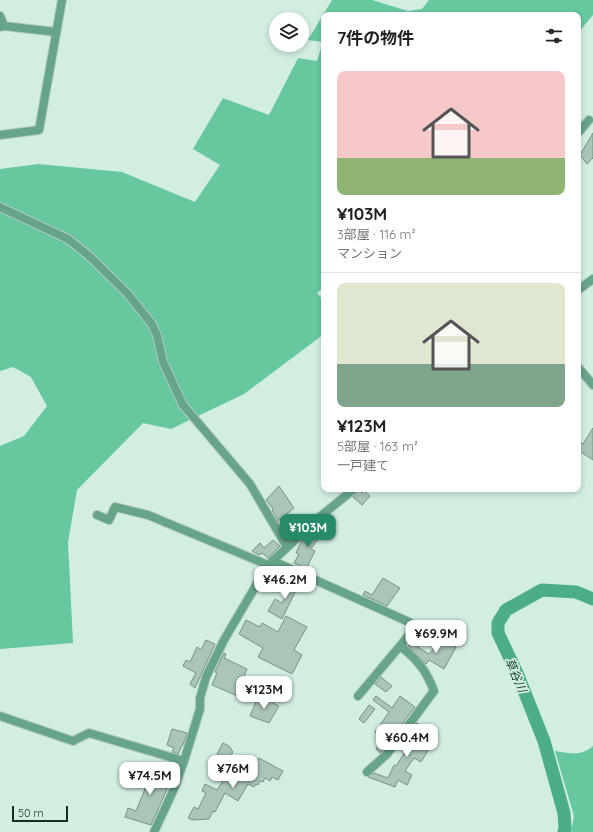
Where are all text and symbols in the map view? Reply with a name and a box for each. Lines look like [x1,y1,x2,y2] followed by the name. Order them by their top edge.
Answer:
[269,12,309,52] map controls
[269,12,309,52] button: layers
[543,25,565,47] icon: filters
[337,27,414,48] text: 7件の物件
[415,97,487,169] icon: home
[337,203,387,224] text: ¥103M
[337,226,416,242] text: 3部屋 · 116 m²
[337,245,402,261] text: マンション
[415,309,487,381] icon: home
[337,415,386,436] text: ¥123M
[337,438,418,454] text: 5部屋 · 163 m²
[337,457,389,473] text: 一戸建て
[280,514,336,548] pin: ¥103M
[289,519,327,535] text: ¥103M
[252,566,318,600] pin: ¥46.2M
[263,571,307,587] text: ¥46.2M
[403,620,469,654] pin: ¥69.9M
[414,625,458,641] text: ¥69.9M
[502,655,531,696] water label: 草谷川
[236,676,292,710] pin: ¥123M
[245,681,283,697] text: ¥123M
[374,724,440,758] pin: ¥60.4M
[385,729,429,745] text: ¥60.4M
[209,755,257,789] pin: ¥76M
[217,760,249,776] text: ¥76M
[117,762,183,796] pin: ¥74.5M
[128,767,172,783] text: ¥74.5M
[12,804,68,823] scale bar
[18,806,44,820] text: 50 m

